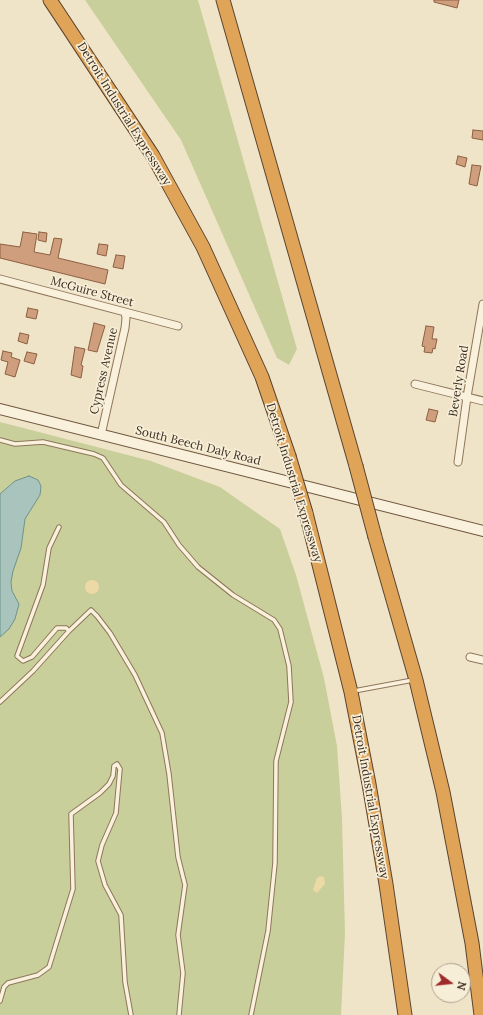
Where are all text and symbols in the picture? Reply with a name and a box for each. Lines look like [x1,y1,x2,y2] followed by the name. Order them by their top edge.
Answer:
[74,40,174,188] street label: Detroit Industrial Expressway
[49,274,135,310] street label: McGuire Street
[87,326,121,416] street label: Cypress Avenue
[446,344,472,418] street label: Beverly Road
[263,402,325,564] street label: Detroit Industrial Expressway
[134,423,262,469] street label: South Beech Daly Road
[348,714,392,880] street label: Detroit Industrial Expressway
[431,963,471,1003] north arrow
[454,980,469,992] text: N

